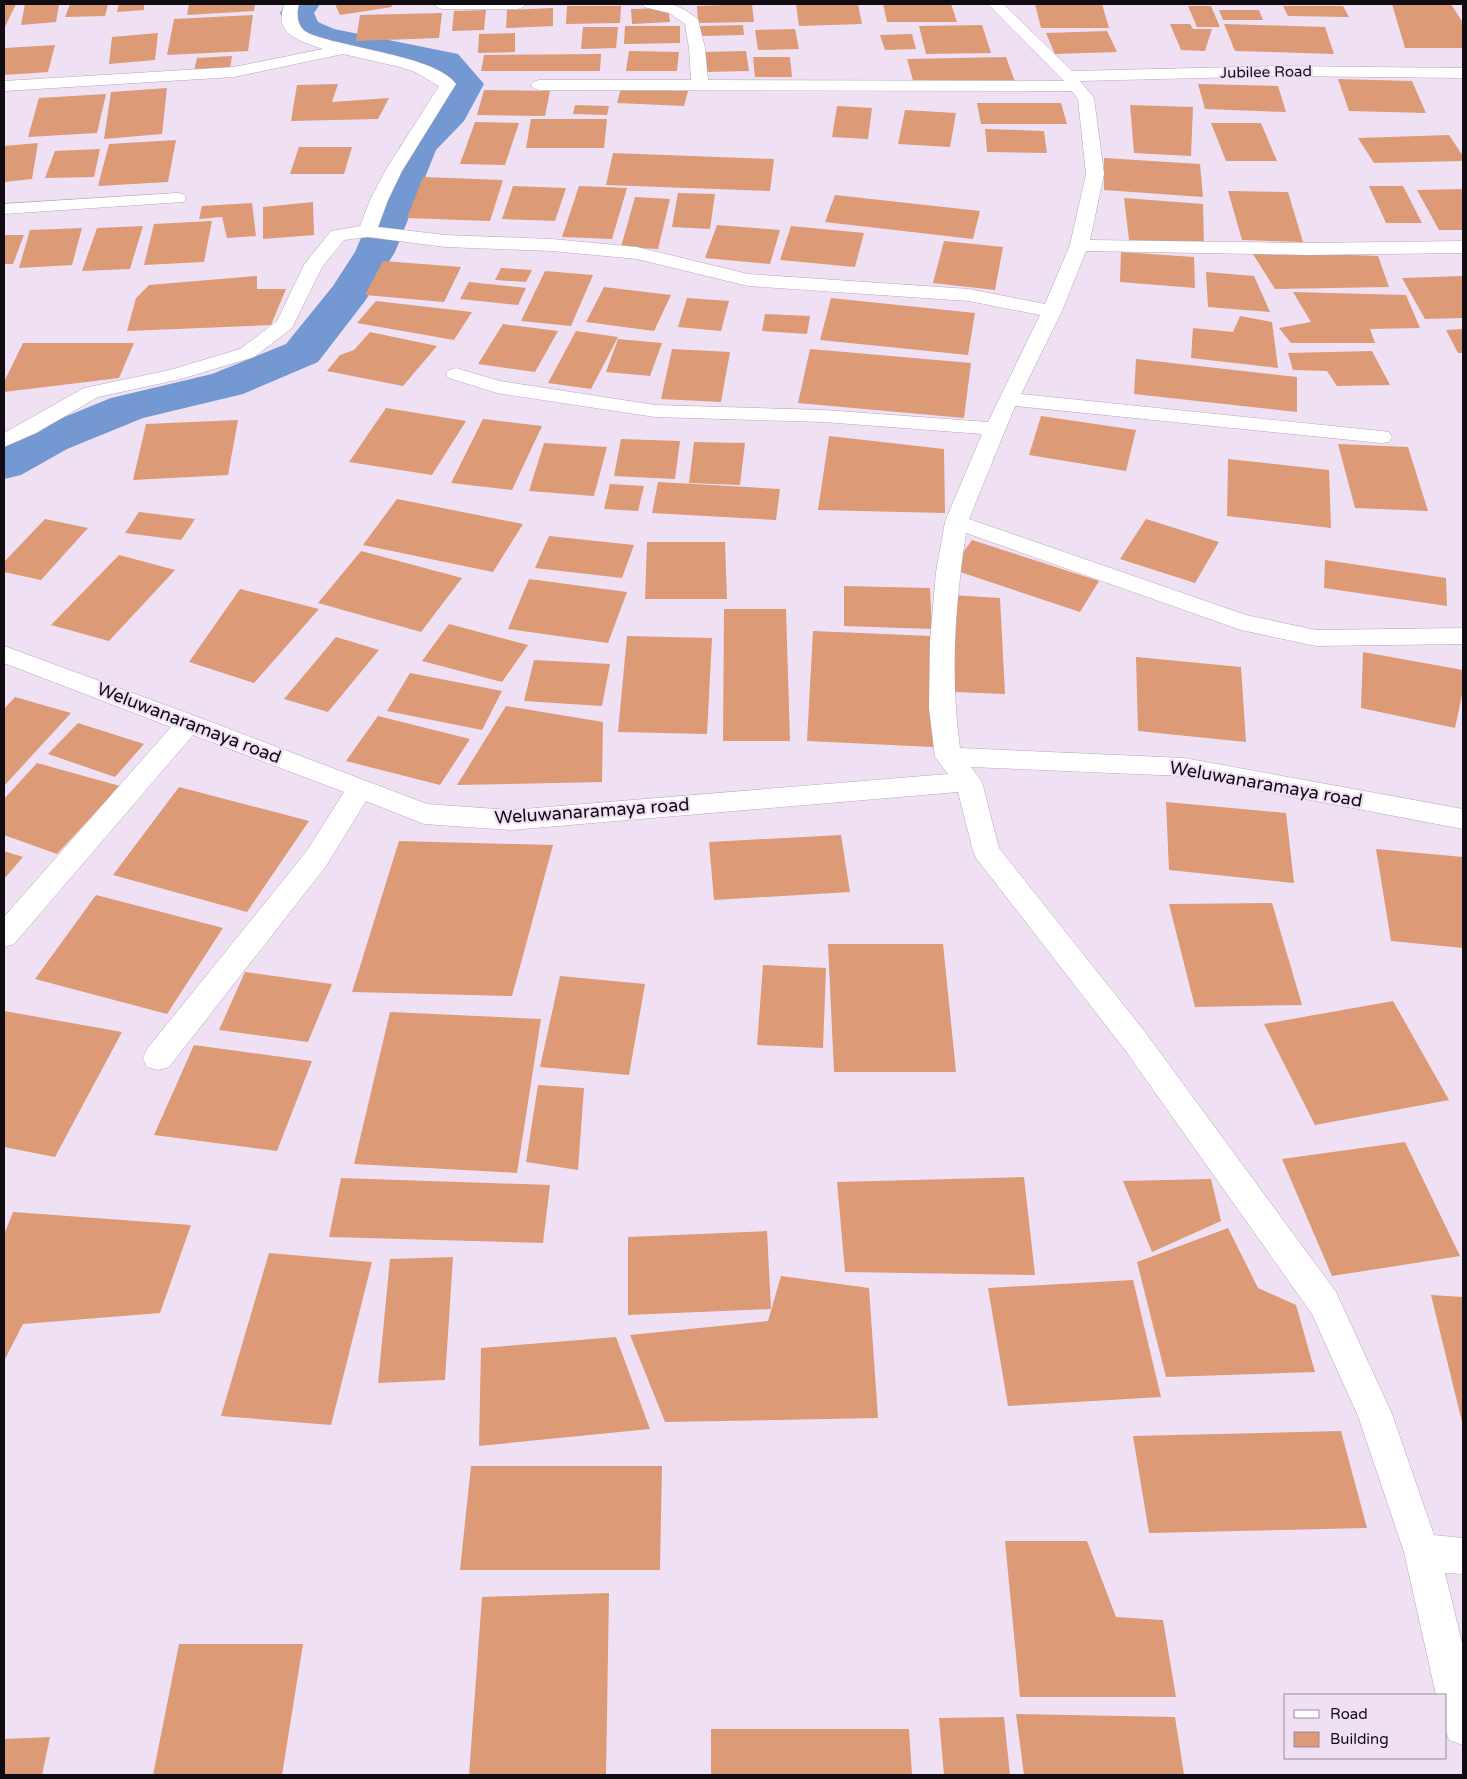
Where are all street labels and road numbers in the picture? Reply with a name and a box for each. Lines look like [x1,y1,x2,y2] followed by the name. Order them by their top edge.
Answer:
[1220,62,1312,82] street label: Jubilee Road
[94,678,284,768] street label: Weluwanaramaya road
[1168,756,1364,812] street label: Weluwanaramaya road
[494,793,690,829] street label: Weluwanaramaya road

